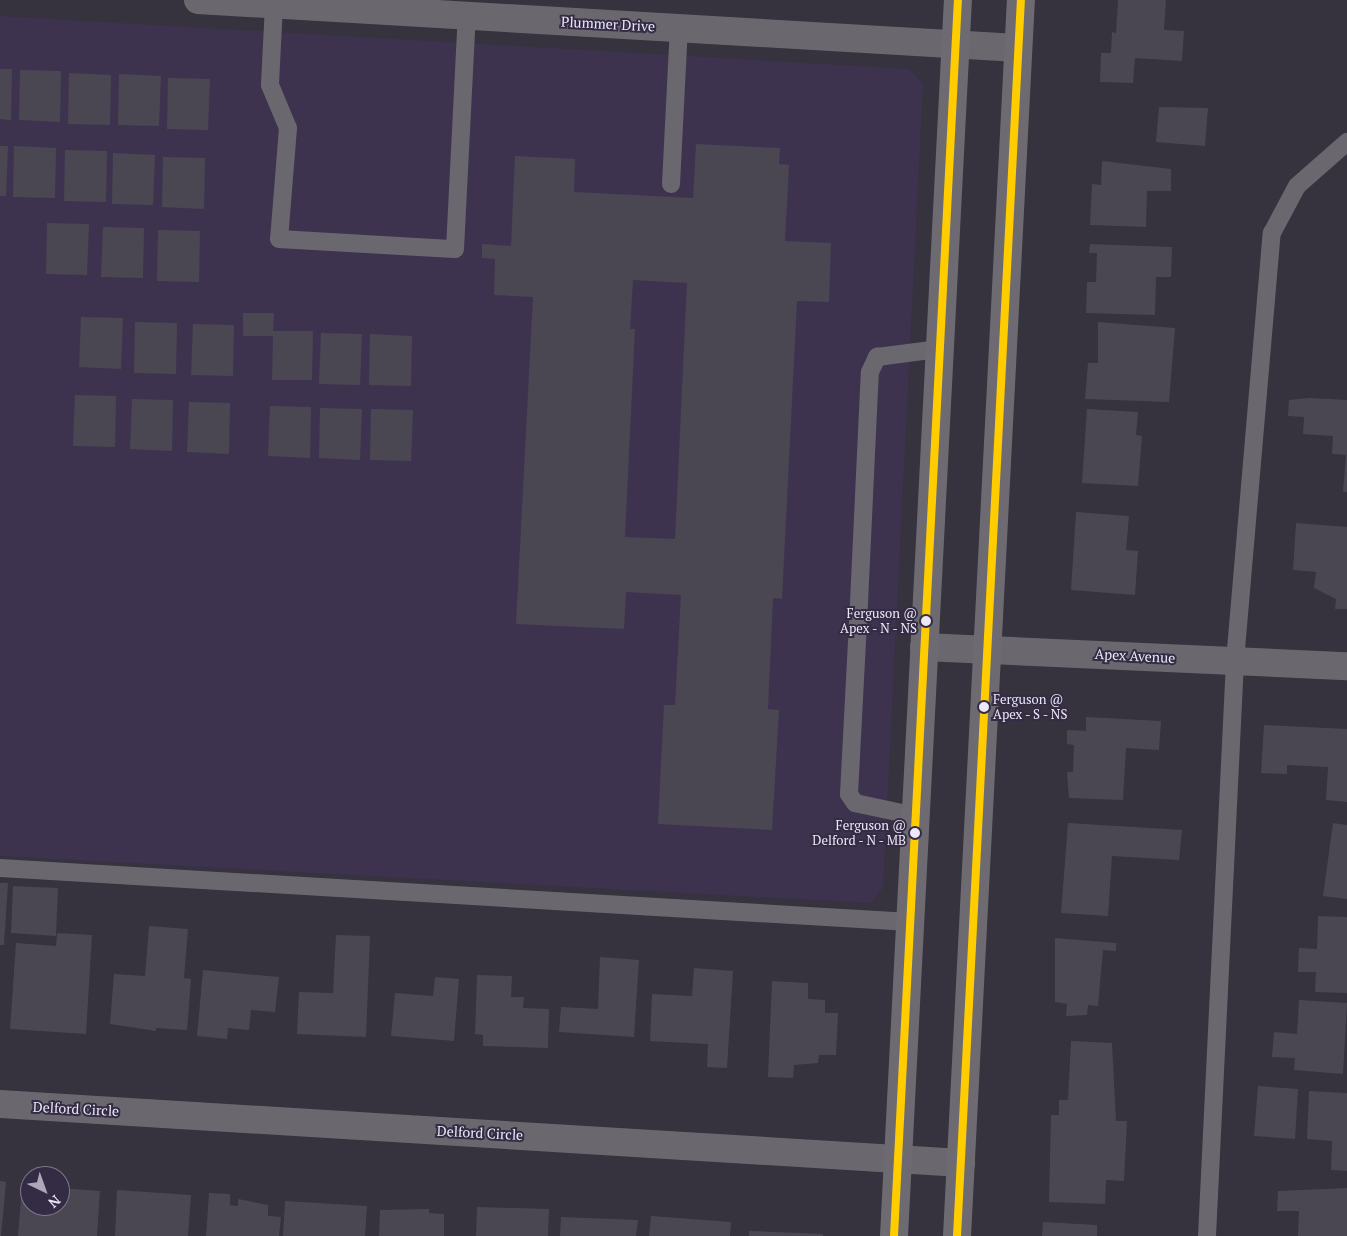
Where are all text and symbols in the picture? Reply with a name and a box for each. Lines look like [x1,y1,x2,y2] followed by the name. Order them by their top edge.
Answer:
[561,13,655,35] street label: Plummer Drive
[838,606,917,637] place label: Ferguson @ Apex - N - NS
[921,616,931,626] marker: Ferguson @ Apex - N - NS
[1094,645,1176,667] street label: Apex Avenue
[993,692,1069,723] place label: Ferguson @ Apex - S - NS
[979,702,989,712] marker: Ferguson @ Apex - S - NS
[810,818,906,849] place label: Ferguson @ Delford - N - MB
[910,828,920,838] marker: Ferguson @ Delford - N - MB
[32,1098,120,1120] street label: Delford Circle
[436,1122,524,1144] street label: Delford Circle
[20,1166,70,1216] north arrow
[44,1191,65,1212] text: N

